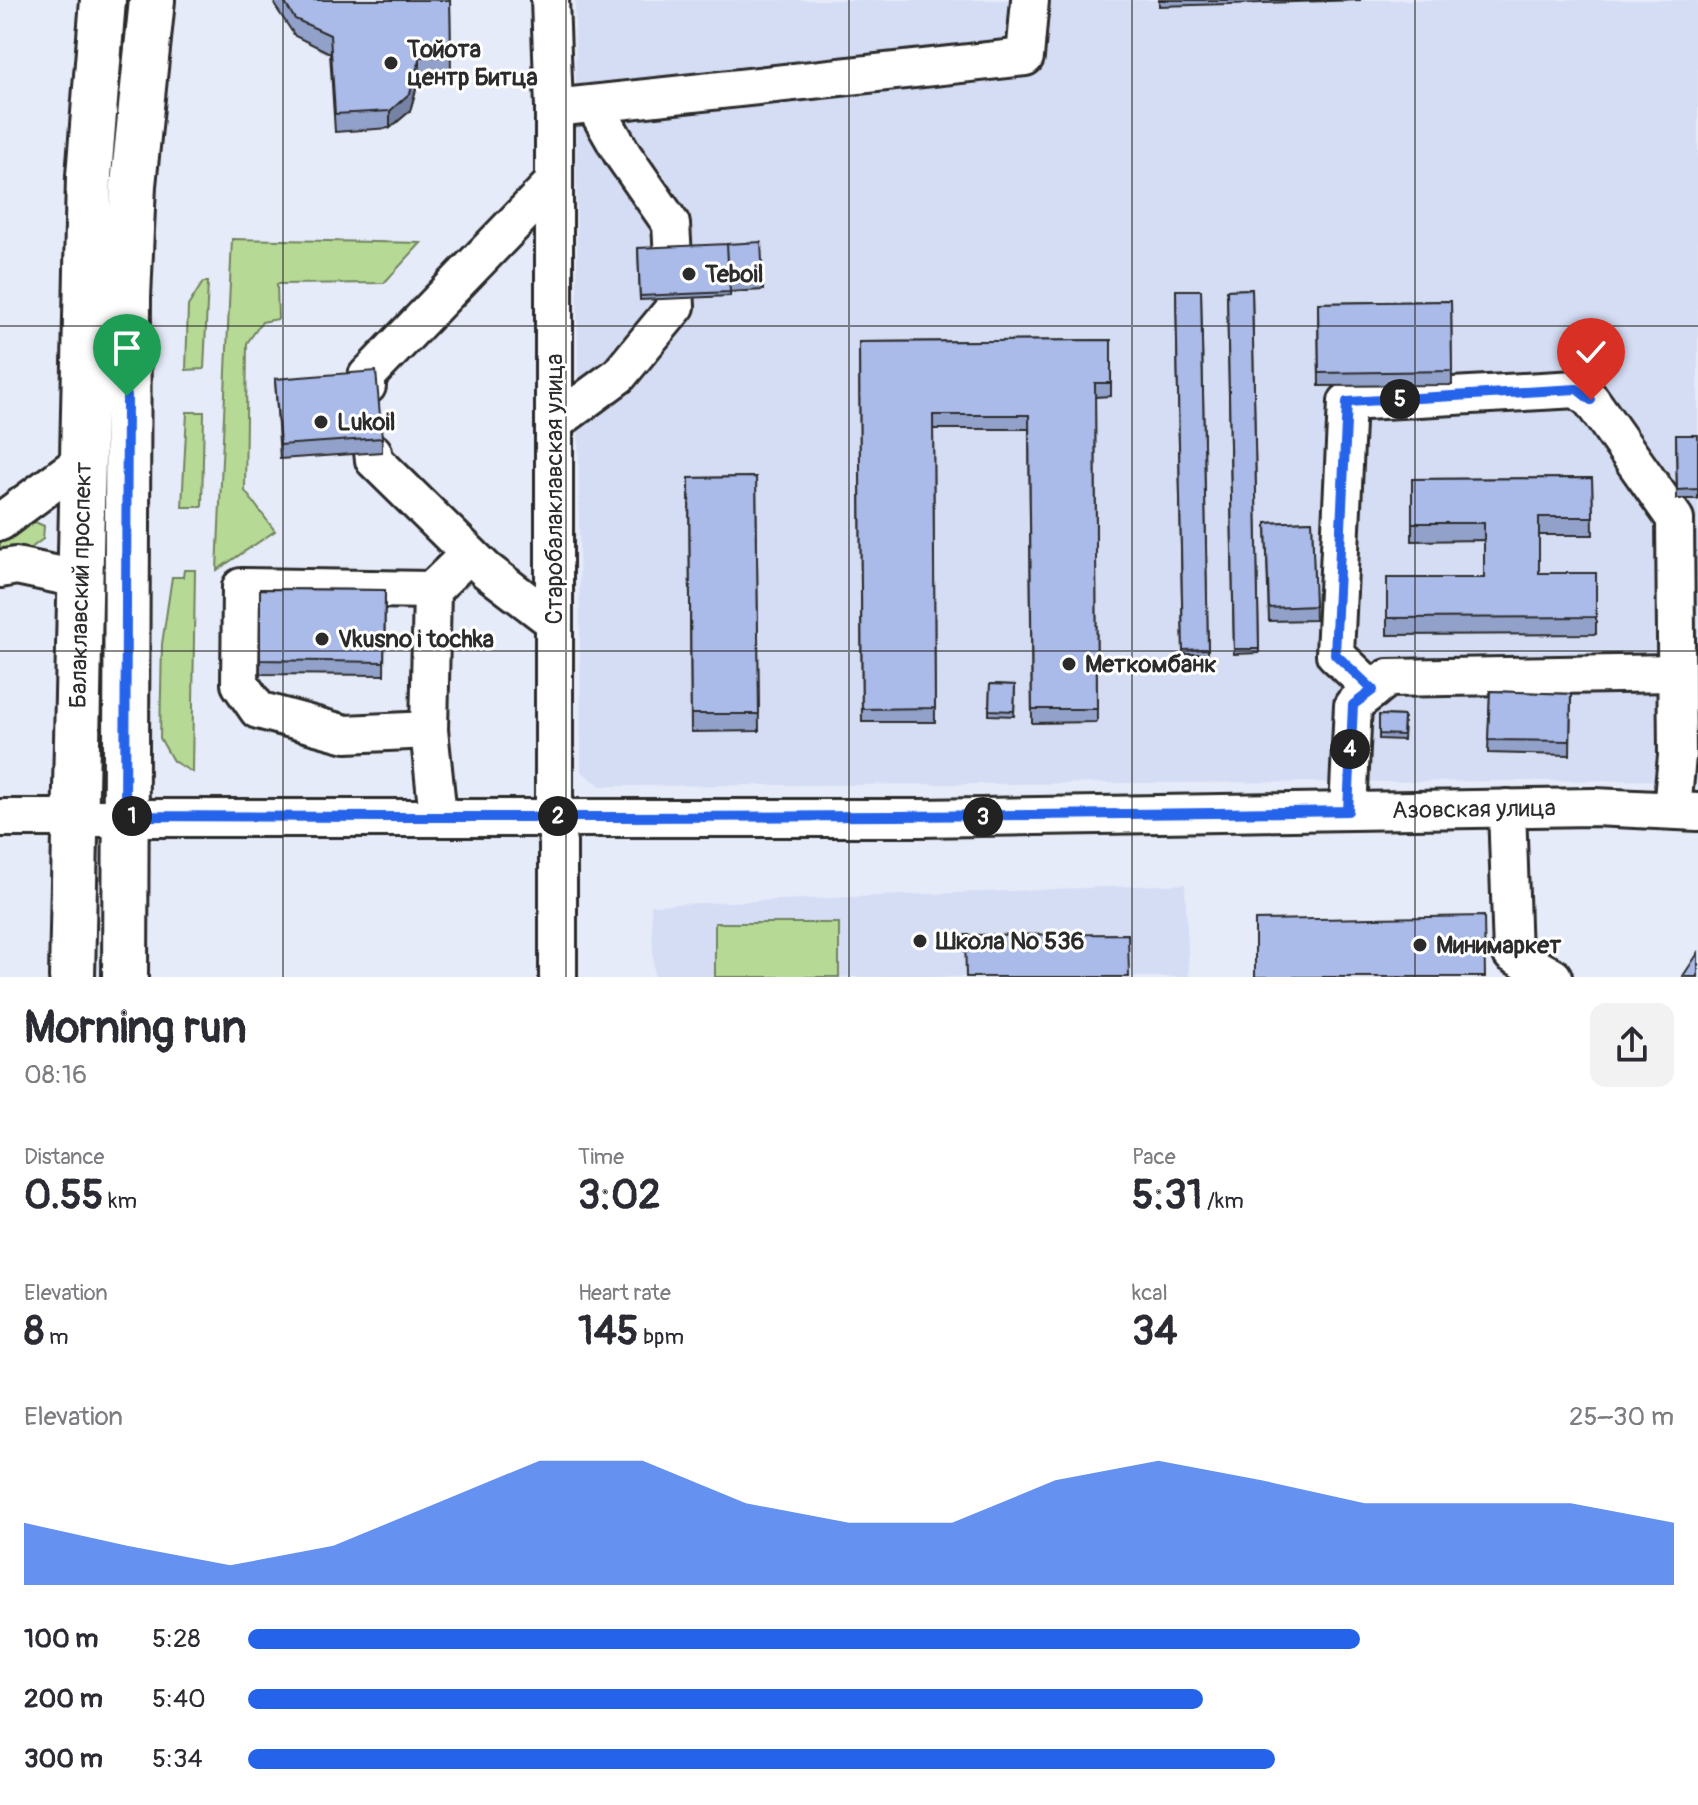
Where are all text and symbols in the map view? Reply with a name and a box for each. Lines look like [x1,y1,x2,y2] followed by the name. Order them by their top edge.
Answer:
[406,35,538,92] place label: Тойота центр Битца
[382,54,400,72] marker: Тойота центр Битца
[704,260,763,289] place label: Teboil
[680,265,698,283] marker: Teboil
[93,314,161,396] pin
[1557,318,1625,400] pin
[105,326,149,370] icon: arrive
[1569,330,1613,374] icon: check
[540,354,569,624] street label: Старобалаклавская улица
[1380,379,1420,419] pin: 5
[1394,385,1406,413] text: 5
[337,408,396,437] place label: Lukoil
[312,413,330,431] marker: Lukoil
[63,462,97,709] street label: Балаклавский проспект
[338,625,494,654] place label: Vkusno i tochka
[313,630,331,648] marker: Vkusno i tochka
[1085,650,1217,679] place label: Меткомбанк
[1060,655,1078,673] marker: Меткомбанк
[1330,729,1370,769] pin: 4
[1344,735,1356,763] text: 4
[1392,793,1556,825] street label: Азовская улица
[112,796,152,836] pin: 1
[538,796,578,836] pin: 2
[963,797,1003,837] pin: 3
[128,802,136,830] text: 1
[552,802,564,830] text: 2
[977,803,989,831] text: 3
[935,927,1085,956] place label: Школа № 536
[1436,931,1562,960] place label: Минимаркет
[911,932,929,950] marker: Школа № 536
[1411,936,1429,954] marker: Минимаркет
[24,1001,247,1056] text: Morning run
[1590,1003,1674,1087] button: share
[24,1059,87,1091] text: 08:16
[24,1143,104,1171] text: Distance
[578,1143,624,1171] text: Time
[1132,1143,1176,1171] text: Pace
[24,1171,103,1220] text: 0.55
[578,1171,661,1220] text: 3:02
[1132,1171,1202,1220] text: 5:31
[103,1187,137,1215] text: km
[1202,1187,1244,1215] text: /km
[24,1279,108,1307] text: Elevation
[578,1279,671,1307] text: Heart rate
[1132,1279,1168,1307] text: kcal
[24,1307,44,1356] text: 8
[578,1307,639,1356] text: 145
[1132,1307,1178,1356] text: 34
[44,1323,68,1351] text: m
[639,1323,684,1351] text: bpm
[24,1401,123,1433] text: Elevation
[1569,1401,1674,1433] text: 25–30 m
[24,1623,98,1655] text: 100 m
[152,1623,201,1655] text: 5:28
[24,1683,103,1715] text: 200 m
[152,1683,206,1715] text: 5:40
[24,1743,103,1775] text: 300 m
[152,1743,203,1775] text: 5:34

